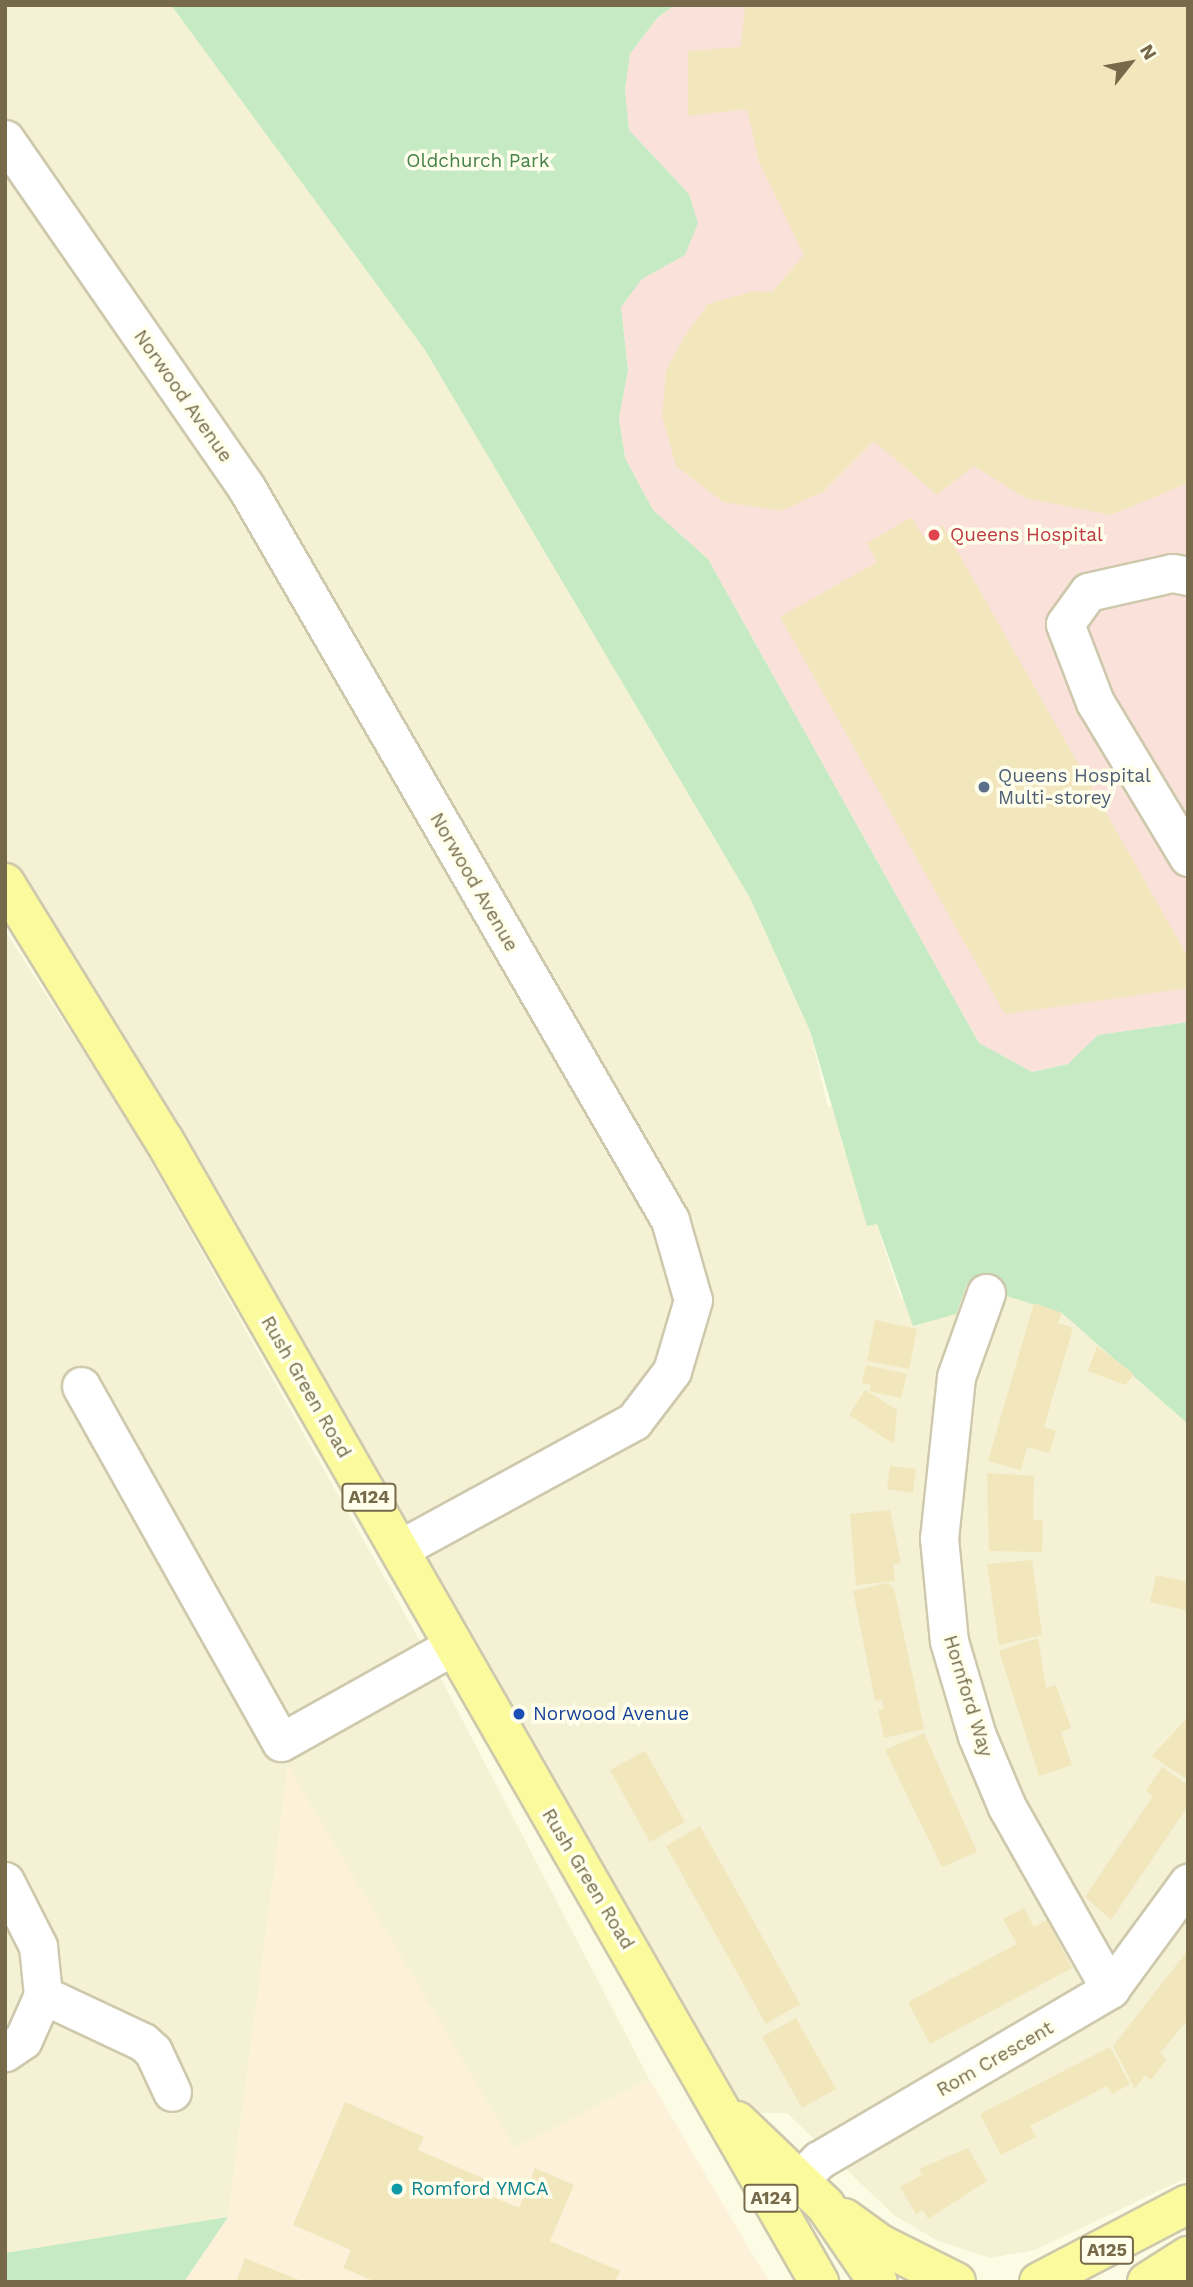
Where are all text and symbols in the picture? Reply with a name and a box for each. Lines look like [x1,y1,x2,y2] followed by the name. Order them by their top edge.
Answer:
[1095,28,1165,98] north arrow
[1135,40,1162,64] text: N
[406,150,550,172] park label: Oldchurch Park
[129,325,237,467] street label: Norwood Avenue
[950,524,1103,546] place label: Queens Hospital
[924,525,944,545] marker: Queens Hospital
[998,765,1151,809] place label: Queens Hospital Multi-storey
[976,779,992,795] marker: Queens Hospital Multi-storey
[425,808,523,956] street label: Norwood Avenue
[256,1312,356,1462] street label: Rush Green Road
[341,1482,397,1512] road number: A124
[939,1632,997,1760] street label: Hornford Way
[533,1703,690,1725] place label: Norwood Avenue
[511,1706,527,1722] marker: Norwood Avenue
[537,1804,639,1954] street label: Rush Green Road
[933,2016,1057,2102] street label: Rom Crescent
[411,2178,549,2200] place label: Romford YMCA
[389,2181,405,2197] marker: Romford YMCA
[743,2184,799,2212] road number: A124
[1079,2236,1135,2264] road number: A125

